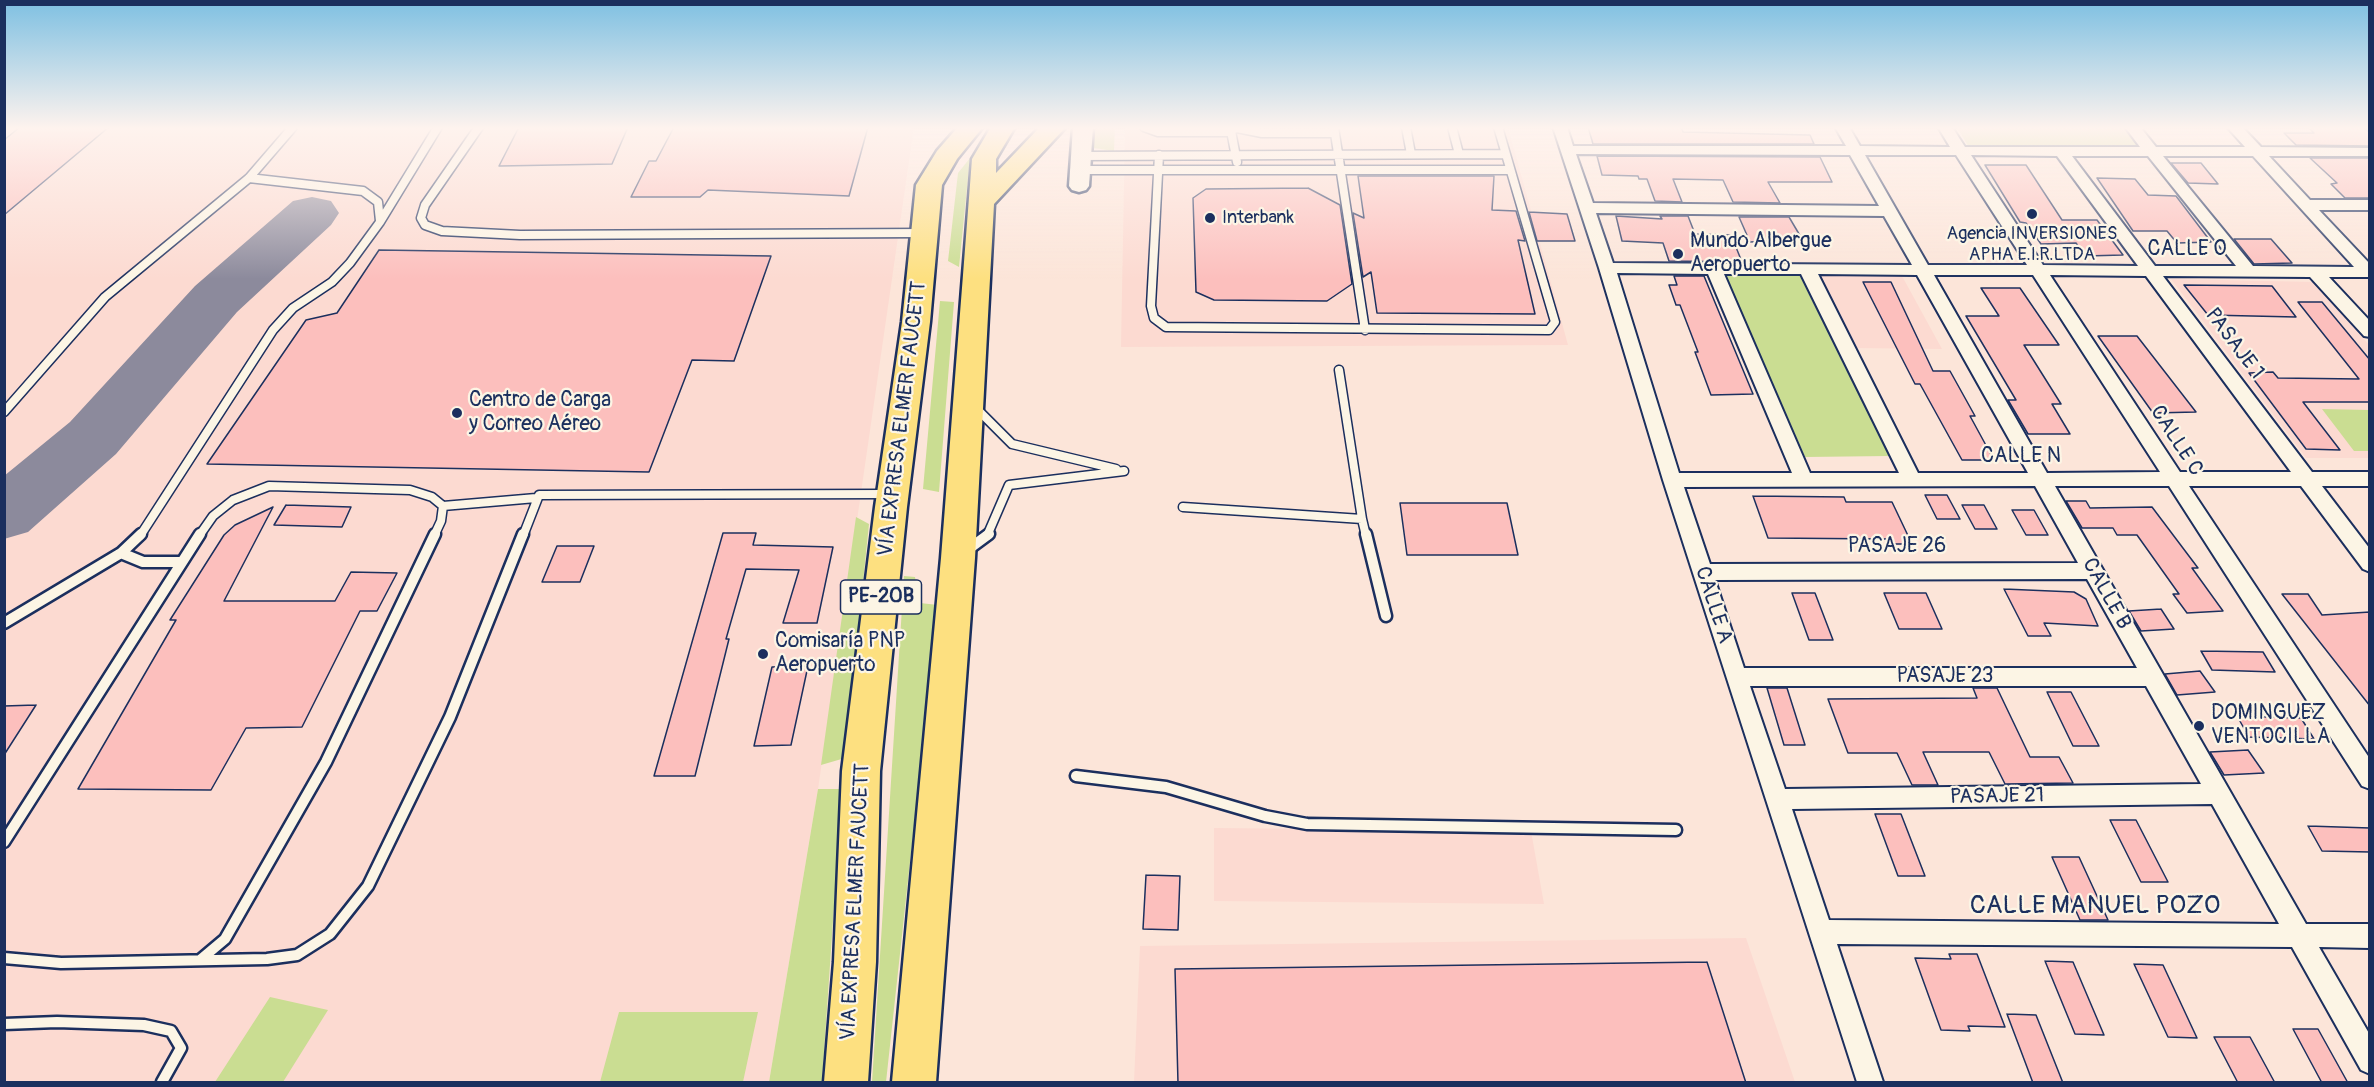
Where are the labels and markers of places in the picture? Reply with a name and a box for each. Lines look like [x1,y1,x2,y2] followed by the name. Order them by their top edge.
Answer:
[1222,207,1294,229] place label: Interbank
[2025,207,2039,221] marker: Agencia INVERSIONES APHA E.I.R.LTDA
[1203,211,1217,225] marker: Interbank
[1947,223,2117,266] place label: Agencia INVERSIONES APHA E.I.R.LTDA
[1690,229,1832,279] place label: Mundo Albergue Aeropuerto
[1671,247,1685,261] marker: Mundo Albergue Aeropuerto
[469,388,611,438] place label: Centro de Carga y Correo Aéreo
[450,406,464,420] marker: Centro de Carga y Correo Aéreo
[775,629,905,679] place label: Comisaría PNP Aeropuerto
[756,647,770,661] marker: Comisaría PNP Aeropuerto
[2211,701,2330,751] place label: DOMINGUEZ VENTOCILLA
[2192,719,2206,733] marker: DOMINGUEZ VENTOCILLA

